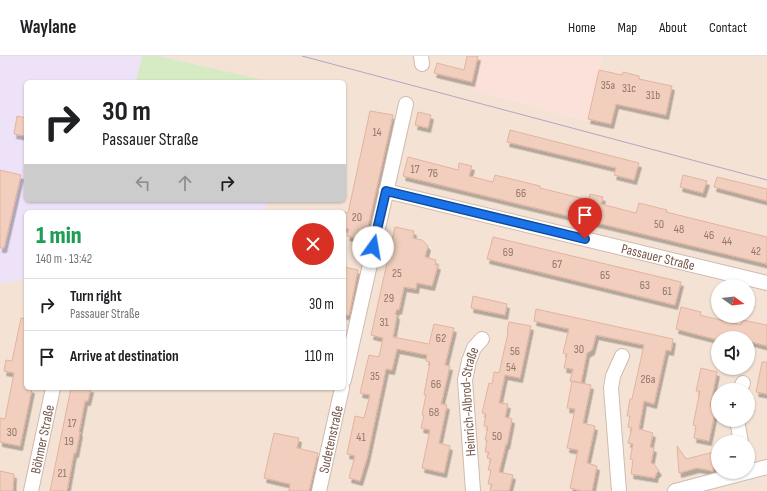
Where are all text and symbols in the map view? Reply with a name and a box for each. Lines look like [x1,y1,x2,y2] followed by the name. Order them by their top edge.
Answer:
[20,16,76,39] text: Waylane
[568,19,596,36] text: Home
[618,19,637,36] text: Map
[659,19,687,36] text: About
[709,19,747,36] text: Contact
[601,78,616,93] house number: 35a
[622,81,636,96] house number: 31c
[646,88,660,103] house number: 31b
[102,95,151,128] text: 30 m
[36,96,88,148] icon: right
[372,125,382,140] house number: 14
[102,129,198,150] text: Passauer Straße
[411,162,420,177] house number: 17
[428,166,438,181] house number: 76
[132,172,154,194] icon: left
[174,172,196,194] icon: ahead
[216,172,238,194] icon: right
[516,186,526,201] house number: 66
[568,198,602,239] pin
[574,204,596,226] icon: arrive
[352,210,362,225] house number: 20
[654,217,664,232] house number: 50
[36,221,82,250] text: 1 min
[674,222,684,237] house number: 48
[292,223,334,265] button: close
[352,226,394,268] position arrow
[704,228,714,243] house number: 46
[722,234,732,249] house number: 44
[620,240,697,274] street label: Passauer Straße
[751,244,761,259] house number: 42
[503,245,513,260] house number: 69
[36,251,92,267] text: 140 m · 13:42
[552,257,562,272] house number: 67
[392,266,402,281] house number: 25
[600,268,610,283] house number: 65
[640,278,650,293] house number: 63
[711,279,755,323] north arrow
[711,279,755,479] map controls
[662,284,673,299] house number: 61
[70,287,122,306] text: Turn right
[384,291,394,306] house number: 29
[36,294,58,316] icon: right
[309,295,334,314] text: 30 m
[70,306,140,322] text: Passauer Straße
[379,315,389,330] house number: 31
[436,331,446,346] house number: 62
[711,331,755,375] button: sound
[574,342,584,357] house number: 30
[510,344,520,359] house number: 56
[457,345,483,457] street label: Heinrich-Albrod-Straße
[36,346,58,368] icon: arrive
[70,347,179,366] text: Arrive at destination
[305,347,334,366] text: 110 m
[506,360,516,375] house number: 54
[370,369,380,384] house number: 35
[641,372,656,387] house number: 26a
[431,377,441,392] house number: 66
[711,383,755,427] button: +
[27,403,58,475] street label: Böhmer Straße
[315,404,347,475] street label: Sudetenstraße
[429,405,439,420] house number: 68
[68,416,77,431] house number: 17
[7,425,17,440] house number: 30
[492,429,502,444] house number: 50
[356,430,366,445] house number: 41
[64,434,74,449] house number: 19
[711,435,755,479] button: −
[57,466,67,481] house number: 21

